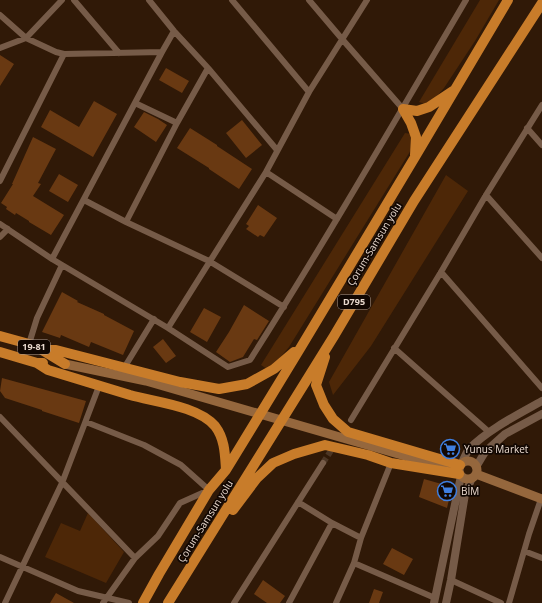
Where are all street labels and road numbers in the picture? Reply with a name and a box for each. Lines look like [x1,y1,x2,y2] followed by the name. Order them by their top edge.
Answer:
[344,200,404,288] street label: Çorum-Samsun yolu
[338,295,370,309] road number: D795
[18,340,50,354] road number: 19-81
[174,477,236,565] street label: Çorum-Samsun yolu

